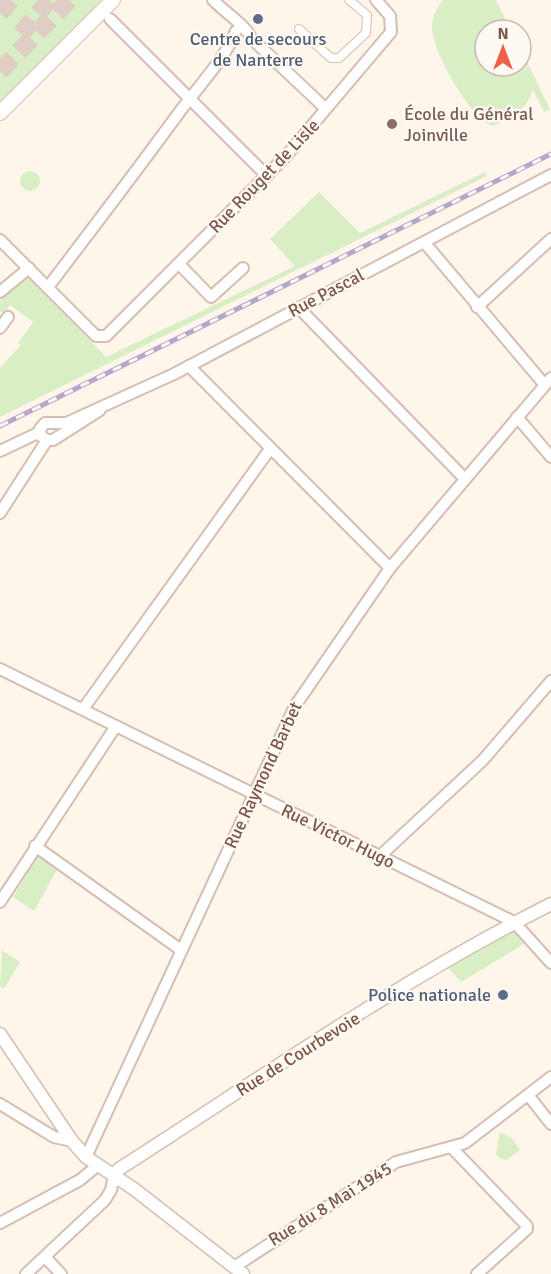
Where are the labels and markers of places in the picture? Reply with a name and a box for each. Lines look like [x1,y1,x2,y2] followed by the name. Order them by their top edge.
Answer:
[251,12,265,26] marker: Centre de secours de Nanterre
[190,28,326,71] place label: Centre de secours de Nanterre
[404,103,533,146] place label: École du Général Joinville
[385,117,399,131] marker: École du Général Joinville
[368,984,491,1006] place label: Police nationale
[496,988,510,1002] marker: Police nationale

